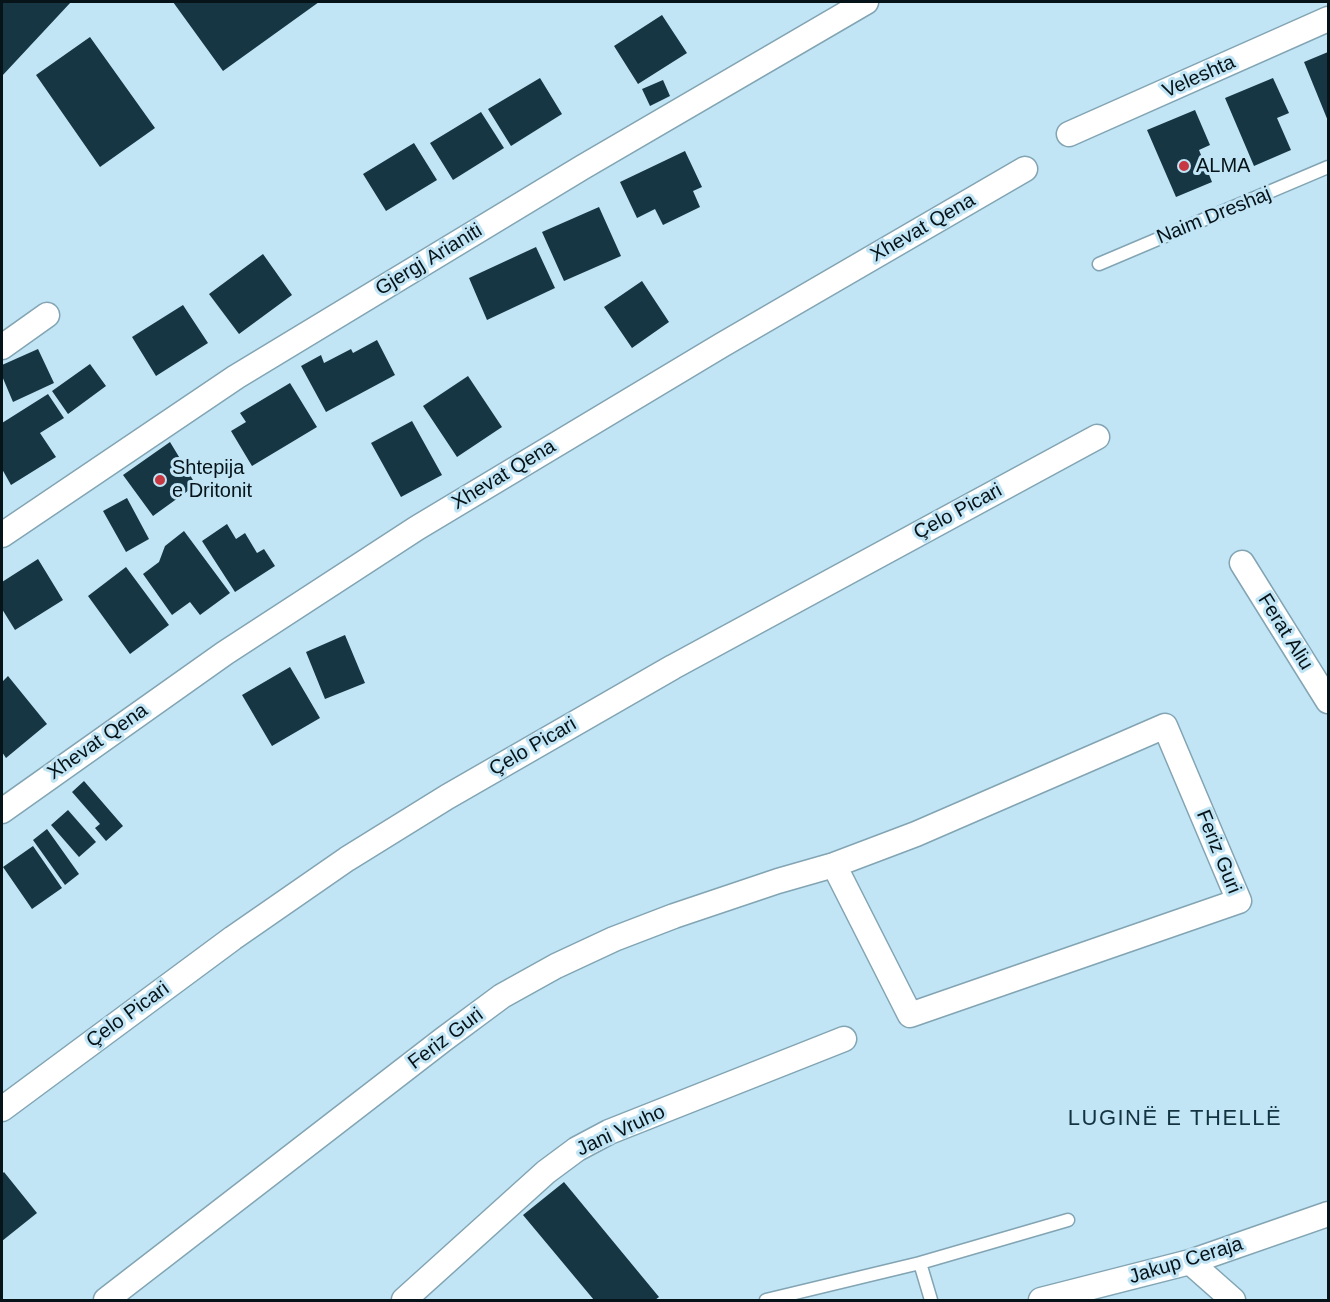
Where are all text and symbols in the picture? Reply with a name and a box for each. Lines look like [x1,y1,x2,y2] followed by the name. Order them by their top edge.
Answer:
[1159,50,1239,104] street label: Veleshta
[1196,154,1250,178] place label: ALMA
[1177,159,1191,173] marker: ALMA
[1153,182,1275,250] street label: Naim Dreshaj
[866,188,980,268] street label: Xhevat Qena
[371,219,487,301] street label: Gjergj Arianiti
[448,435,560,515] street label: Xhevat Qena
[172,456,252,503] place label: Shtepija e Dritonit
[153,473,167,487] marker: Shtepija e Dritonit
[910,479,1006,545] street label: Çelo Picari
[1252,589,1318,675] street label: Ferat Aliu
[43,699,153,785] street label: Xhevat Qena
[485,712,581,782] street label: Çelo Picari
[1190,807,1246,897] street label: Feriz Guri
[82,977,174,1053] street label: Çelo Picari
[404,1003,488,1075] street label: Feriz Guri
[573,1100,669,1162] street label: Jani Vruho
[1068,1106,1282,1132] district label: LUGINË E THELLË
[1126,1232,1246,1290] street label: Jakup Ceraja

